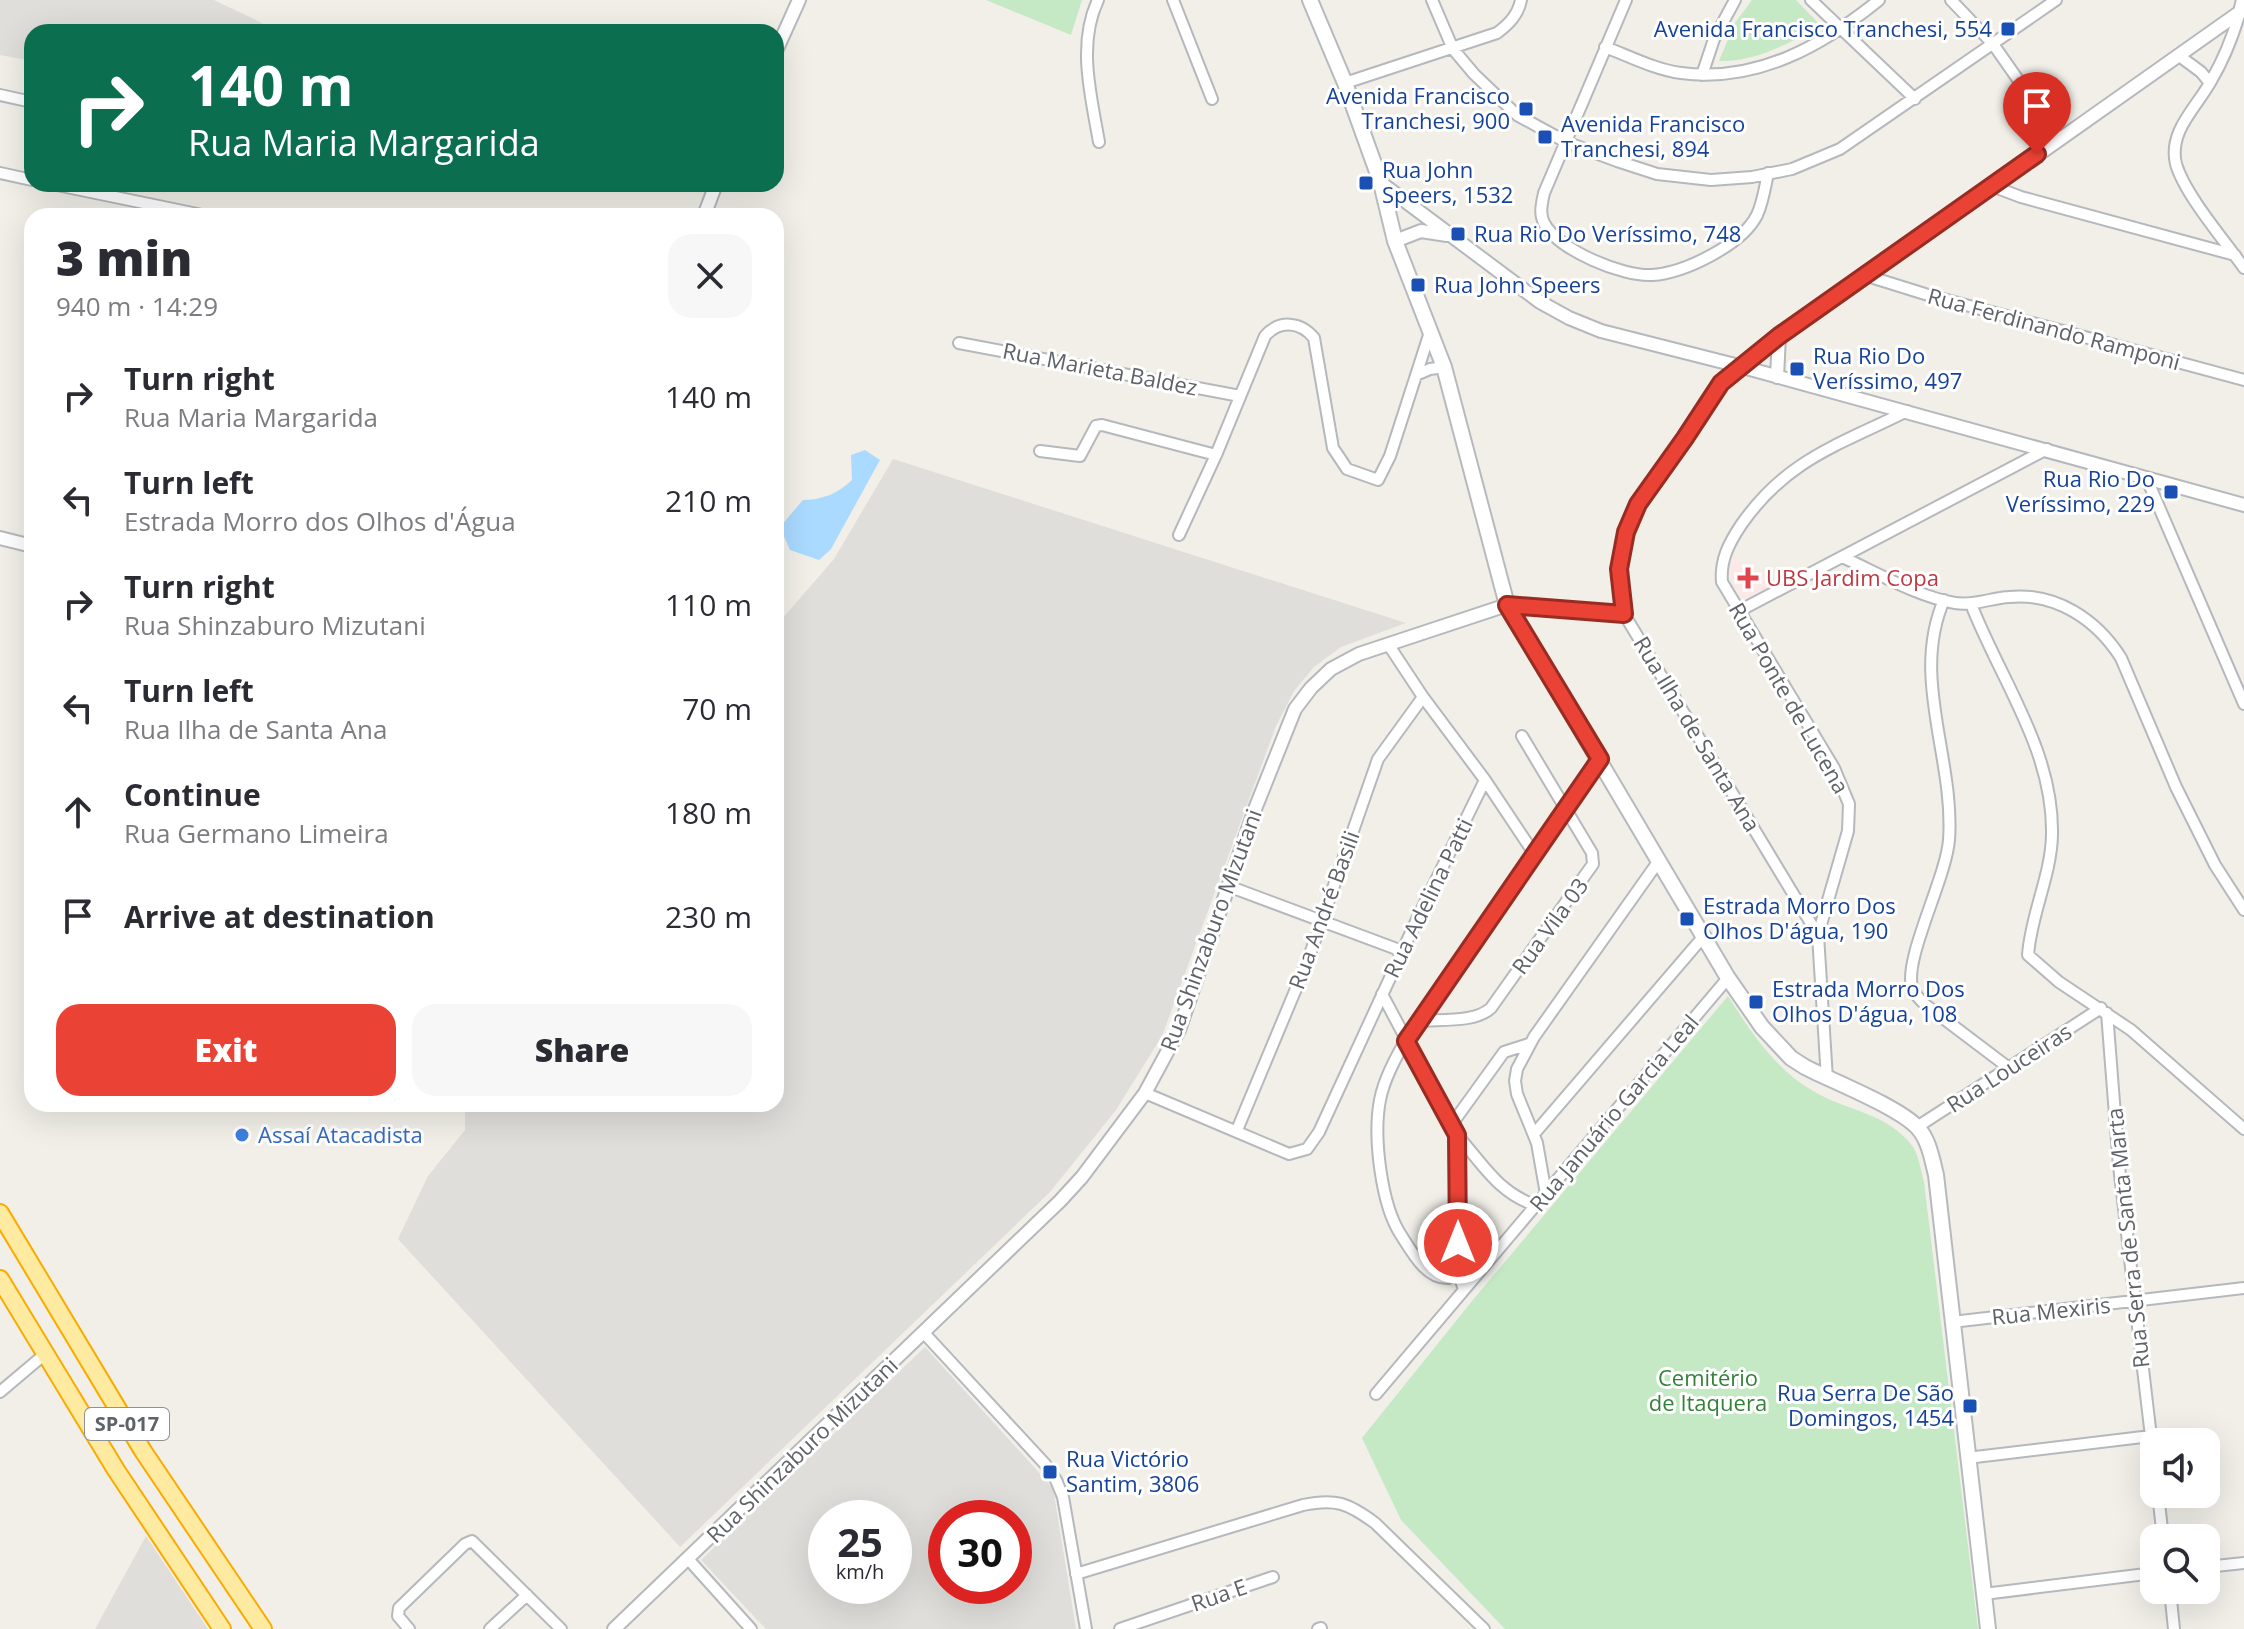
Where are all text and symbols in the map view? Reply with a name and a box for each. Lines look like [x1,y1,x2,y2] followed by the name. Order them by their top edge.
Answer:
[1654,13,1992,43] place label: Avenida Francisco Tranchesi, 554
[1999,20,2017,38] marker: Avenida Francisco Tranchesi, 554
[188,46,354,122] text: 140 m
[56,56,160,160] icon: right
[2003,72,2071,154] pin
[1326,80,1510,135] place label: Avenida Francisco Tranchesi, 900
[2015,84,2059,128] icon: arrive
[1517,100,1535,118] marker: Avenida Francisco Tranchesi, 900
[1561,108,1745,163] place label: Avenida Francisco Tranchesi, 894
[188,118,540,167] text: Rua Maria Margarida
[1536,128,1554,146] marker: Avenida Francisco Tranchesi, 894
[1382,154,1513,209] place label: Rua John Speers, 1532
[1357,174,1375,192] marker: Rua John Speers, 1532
[1474,218,1741,248] place label: Rua Rio Do Veríssimo, 748
[56,225,192,290] text: 3 min
[1449,225,1467,243] marker: Rua Rio Do Veríssimo, 748
[668,234,752,318] button: close
[1434,269,1601,299] place label: Rua John Speers
[1409,276,1427,294] marker: Rua John Speers
[1925,280,2184,376] street label: Rua Ferdinando Ramponi
[56,288,218,324] text: 940 m · 14:29
[1000,334,1200,402] street label: Rua Marieta Baldez
[1813,340,1962,395] place label: Rua Rio Do Veríssimo, 497
[124,358,275,399] text: Turn right
[1788,360,1806,378] marker: Rua Rio Do Veríssimo, 497
[56,374,100,418] icon: right
[665,376,752,417] text: 140 m
[124,399,378,435] text: Rua Maria Margarida
[124,462,254,503] text: Turn left
[2006,463,2155,518] place label: Rua Rio Do Veríssimo, 229
[56,478,100,522] icon: left
[665,480,752,521] text: 210 m
[2162,483,2180,501] marker: Rua Rio Do Veríssimo, 229
[124,503,516,539] text: Estrada Morro dos Olhos d'Água
[1766,562,1939,592] place label: UBS Jardim Copa
[124,566,275,607] text: Turn right
[1737,567,1759,589] marker: UBS Jardim Copa
[56,582,100,626] icon: right
[665,584,752,625] text: 110 m
[1723,596,1857,799] street label: Rua Ponte de Lucena
[124,607,426,643] text: Rua Shinzaburo Mizutani
[1628,630,1768,837] street label: Rua Ilha de Santa Ana
[124,670,254,711] text: Turn left
[56,686,100,730] icon: left
[682,688,752,729] text: 70 m
[124,711,387,747] text: Rua Ilha de Santa Ana
[124,774,261,815] text: Continue
[56,790,100,834] icon: ahead
[665,792,752,833] text: 180 m
[1152,805,1268,1055] street label: Rua Shinzaburo Mizutani
[1375,813,1479,982] street label: Rua Adelina Patti
[124,815,389,851] text: Rua Germano Limeira
[1280,826,1366,993] street label: Rua André Basili
[1504,871,1594,980] street label: Rua Vila 03
[1703,890,1896,945] place label: Estrada Morro Dos Olhos D'água, 190
[56,894,100,938] icon: arrive
[124,896,435,937] text: Arrive at destination
[665,896,752,937] text: 230 m
[1678,910,1696,928] marker: Estrada Morro Dos Olhos D'água, 190
[1772,973,1965,1028] place label: Estrada Morro Dos Olhos D'água, 108
[1747,993,1765,1011] marker: Estrada Morro Dos Olhos D'água, 108
[56,1004,396,1096] button: Exit
[412,1004,752,1096] button: Share
[1522,1007,1705,1217] street label: Rua Januário Garcia Leal
[1940,1016,2077,1119] street label: Rua Louceiras
[2098,1106,2156,1370] street label: Rua Serra de Santa Marta
[258,1119,423,1149] place label: Assaí Atacadista
[233,1126,251,1144] marker: Assaí Atacadista
[1416,1201,1500,1285] position arrow
[1990,1289,2112,1331] street label: Rua Mexiris
[699,1350,904,1549] street label: Rua Shinzaburo Mizutani
[1649,1362,1767,1417] park label: Cemitério de Itaquera
[1777,1377,1954,1432] place label: Rua Serra De São Domingos, 1454
[1961,1397,1979,1415] marker: Rua Serra De São Domingos, 1454
[85,1408,169,1440] road number: SP-017
[2140,1428,2220,1604] map controls
[2140,1428,2220,1508] button: sound
[1066,1443,1199,1498] place label: Rua Victório Santim, 3806
[1041,1463,1059,1481] marker: Rua Victório Santim, 3806
[928,1500,1032,1604] speed limit sign: 30
[837,1514,883,1569] text: 25
[2140,1524,2220,1604] button: search
[836,1558,884,1585] text: km/h
[1187,1571,1251,1618] street label: Rua E

